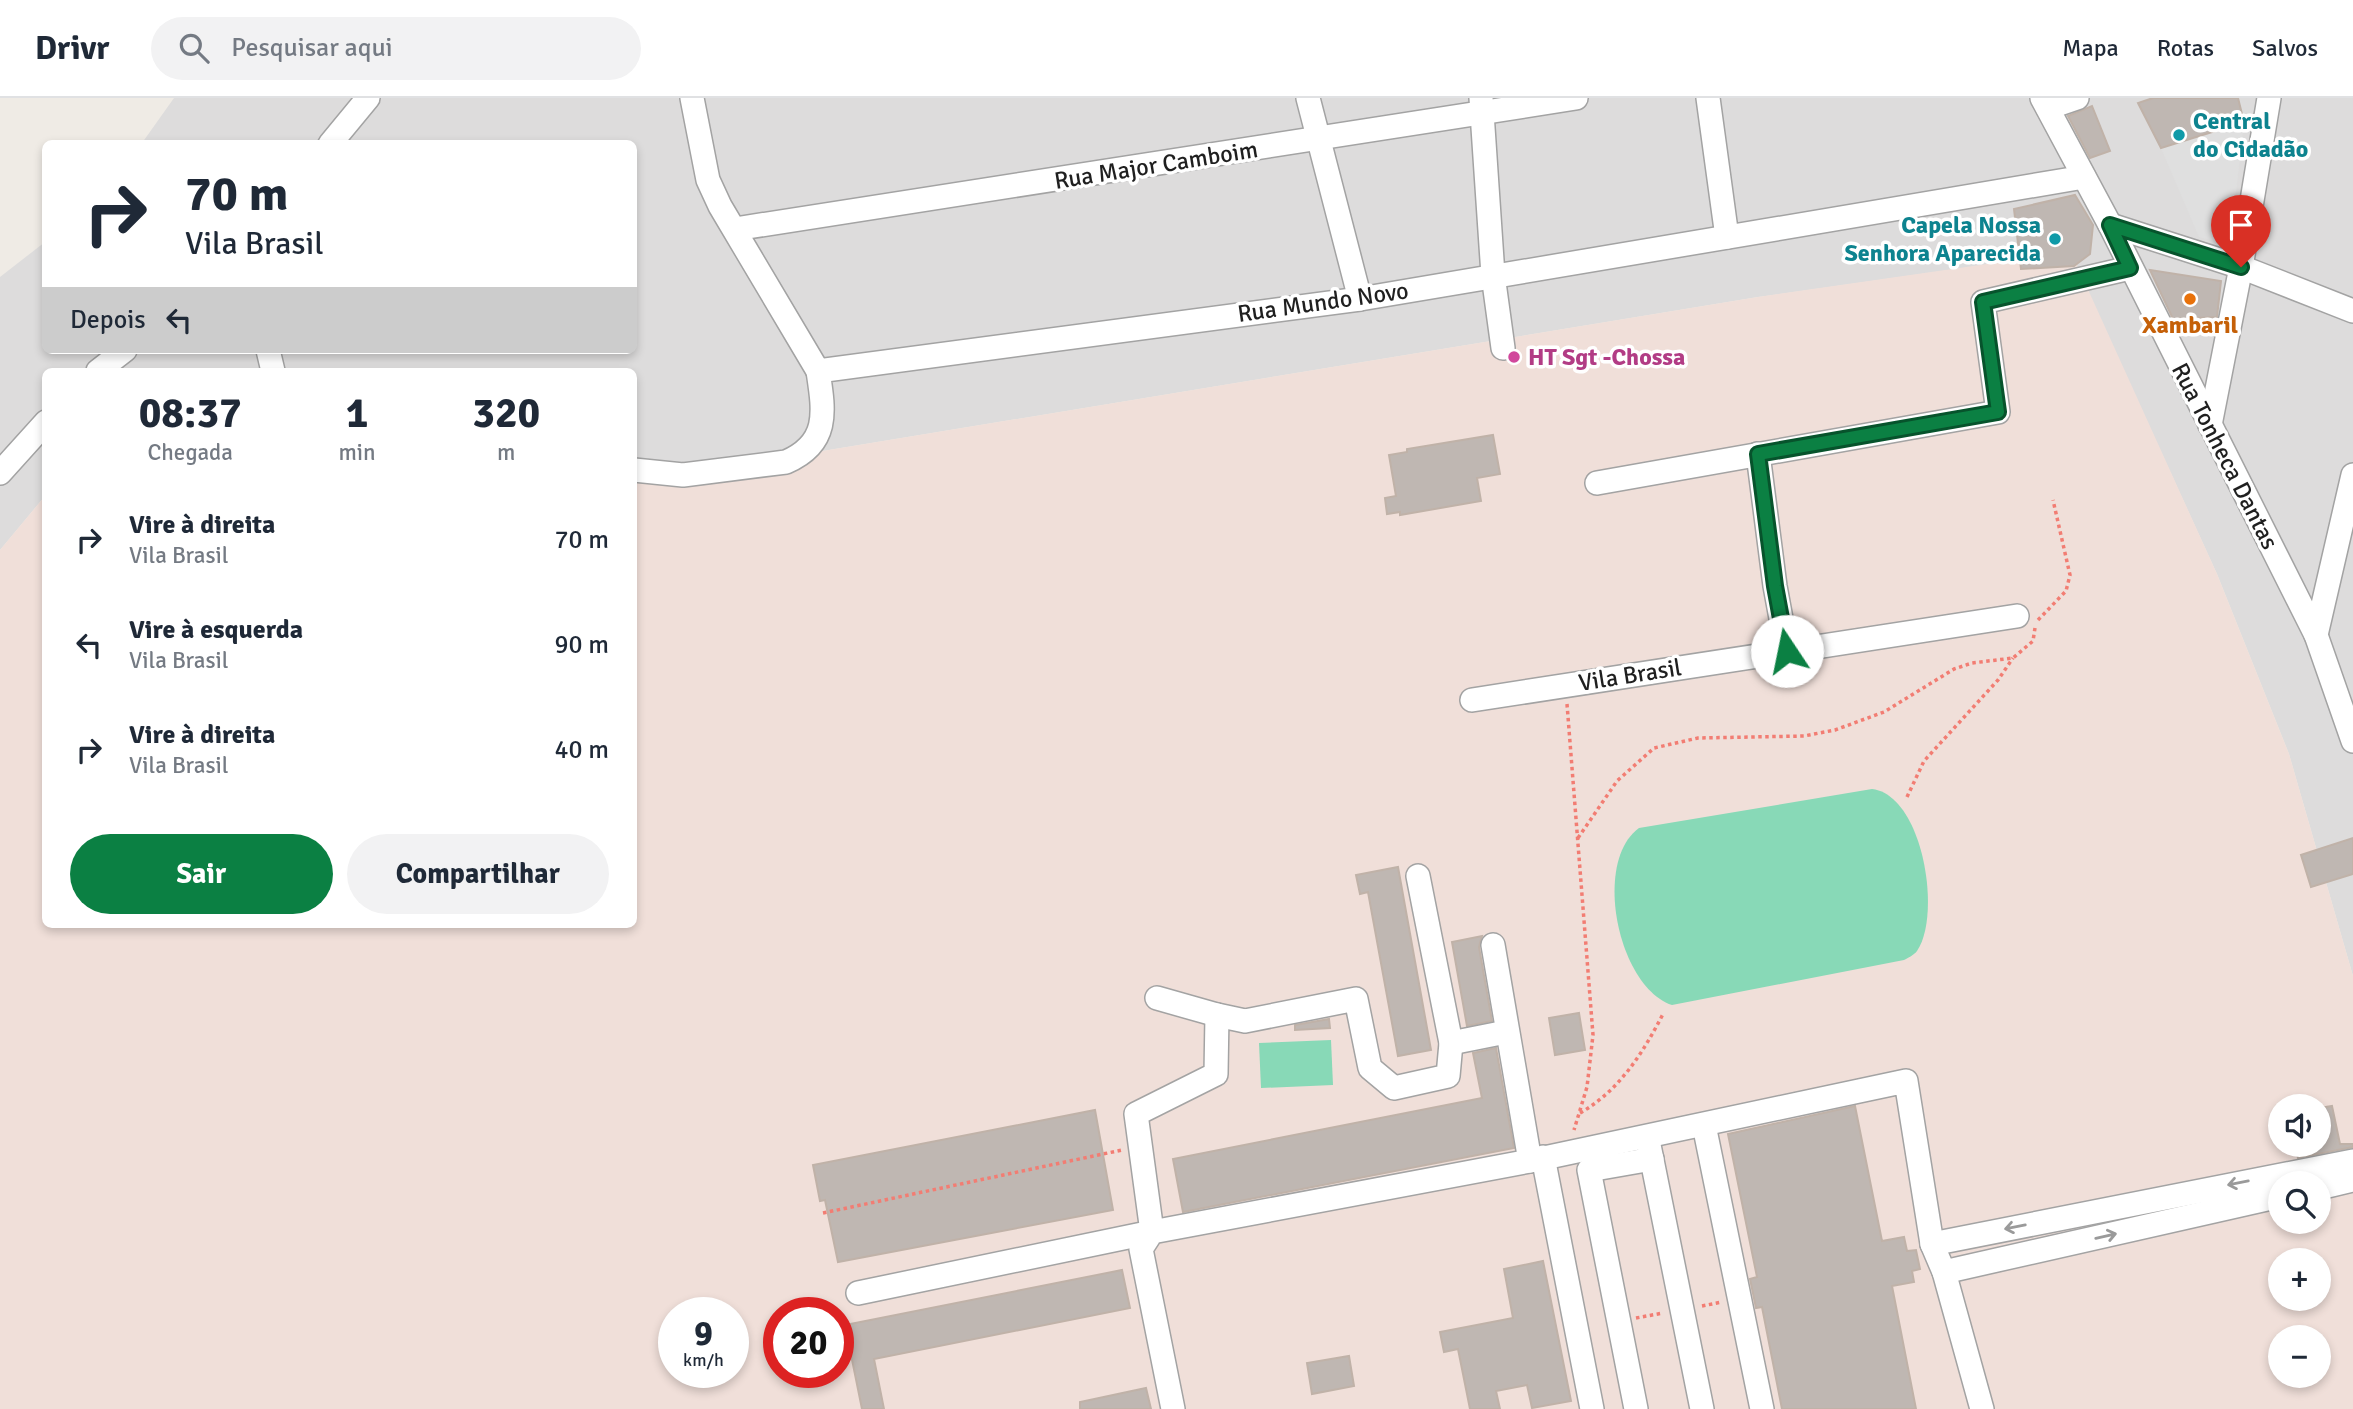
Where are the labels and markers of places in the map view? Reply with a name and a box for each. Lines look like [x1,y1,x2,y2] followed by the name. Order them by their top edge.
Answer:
[2193,106,2308,164] place label: Central do Cidadão
[2171,127,2187,143] marker: Central do Cidadão
[2211,195,2271,267] pin
[1844,210,2041,268] place label: Capela Nossa Senhora Aparecida
[2047,231,2063,247] marker: Capela Nossa Senhora Aparecida
[2182,291,2198,307] marker: Xambaril
[2142,310,2239,340] place label: Xambaril
[1528,342,1685,372] place label: HT Sgt -Chossa
[1506,349,1522,365] marker: HT Sgt -Chossa

